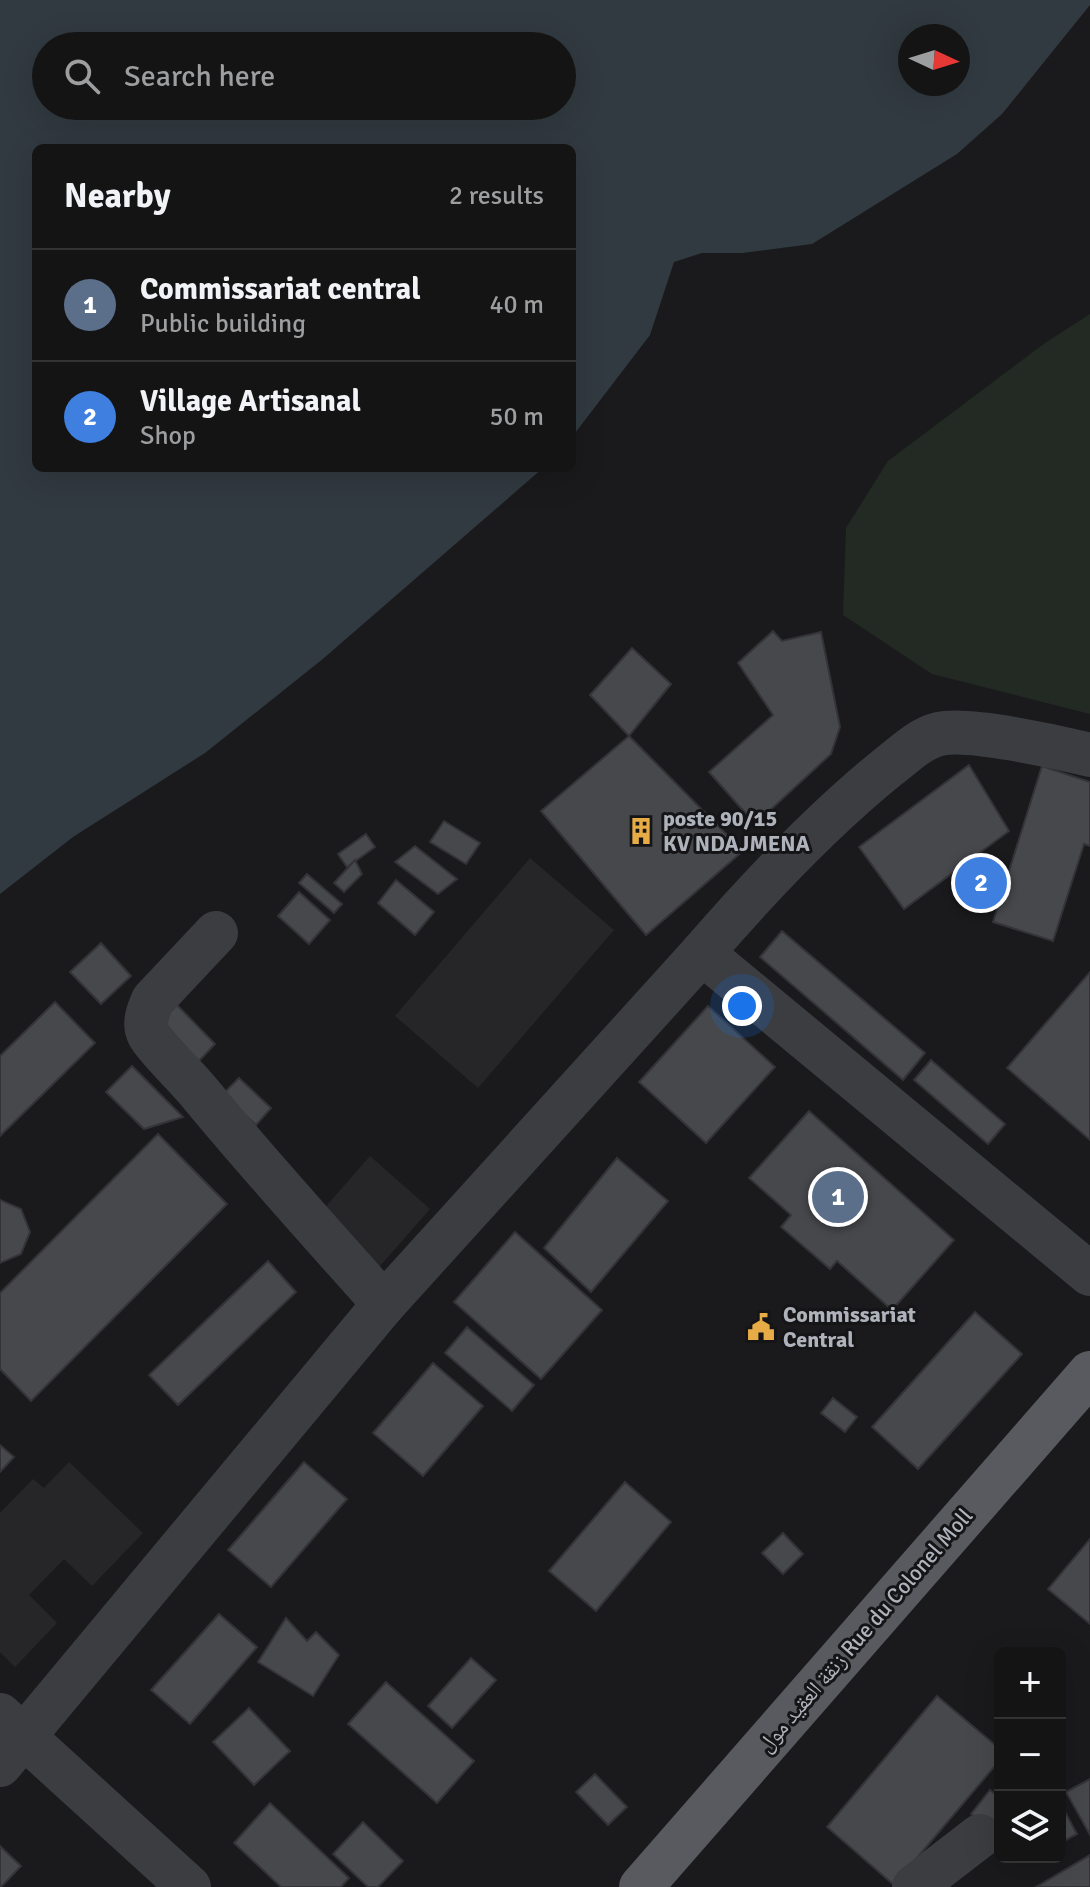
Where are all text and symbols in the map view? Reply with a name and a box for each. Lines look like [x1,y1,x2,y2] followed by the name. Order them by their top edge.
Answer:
[898,24,970,96] north arrow
[32,32,576,120] search box
[60,54,104,98] icon: search
[124,58,275,95] text: Search here
[64,175,171,217] text: Nearby
[449,180,544,212] text: 2 results
[140,271,421,308] text: Commissariat central
[83,289,97,321] text: 1
[489,289,544,321] text: 40 m
[140,308,306,340] text: Public building
[140,383,361,420] text: Village Artisanal
[83,401,97,433] text: 2
[489,401,544,433] text: 50 m
[140,420,196,452] text: Shop
[663,805,810,857] place label: poste 90/15 KV NDAJMENA
[626,816,656,846] building icon: poste 90/15 KV NDAJMENA
[955,853,1007,913] pin: 2
[722,986,762,1026] your location
[812,1167,864,1227] pin: 1
[783,1301,916,1353] place label: Commissariat Central
[746,1312,776,1342] public building icon: Commissariat Central
[752,1503,978,1757] street label: زنقة العقيد مول Rue du Colonel Moll
[994,1647,1066,1863] map controls
[994,1647,1066,1719] button: +
[994,1719,1066,1791] button: −
[994,1791,1066,1863] button: layers

